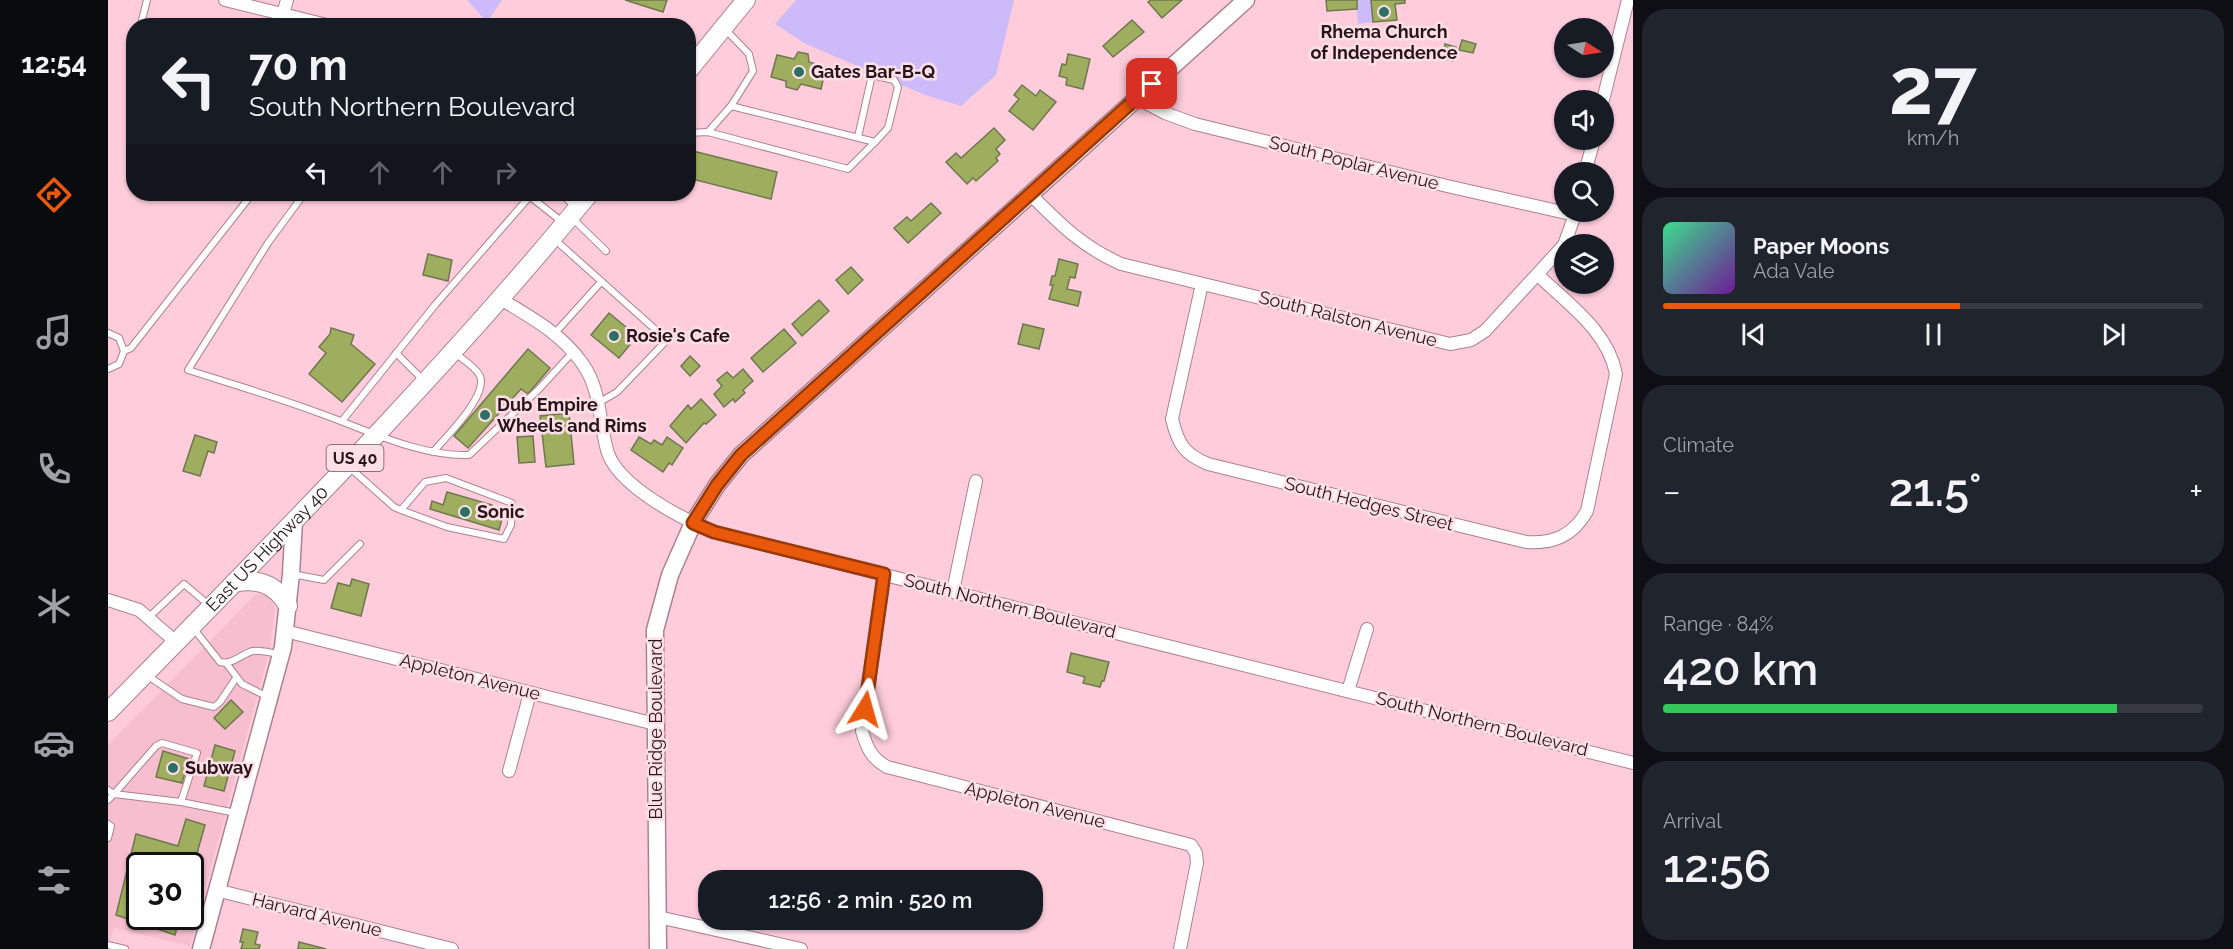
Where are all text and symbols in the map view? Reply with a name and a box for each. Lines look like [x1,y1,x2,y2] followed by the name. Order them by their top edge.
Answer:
[1377,5,1391,19] marker: Rhema Church of Independence
[1554,18,1614,78] north arrow
[1554,18,1614,294] map controls
[1310,21,1458,63] place label: Rhema Church of Independence
[249,41,348,90] text: 70 m
[1889,41,1977,132] text: 27
[150,42,228,120] icon: left
[21,48,87,79] text: 12:54
[1126,58,1177,109] pin
[811,61,936,82] place label: Gates Bar-B-Q
[792,65,806,79] marker: Gates Bar-B-Q
[1135,67,1168,100] icon: arrive
[1554,90,1614,150] button: sound
[249,91,576,122] text: South Northern Boulevard
[1907,126,1959,150] text: km/h
[1267,131,1442,194] street label: South Poplar Avenue
[300,156,333,189] icon: left
[363,156,396,189] icon: ahead
[426,156,459,189] icon: ahead
[489,156,522,189] icon: right
[1554,162,1614,222] button: search
[33,174,75,216] icon: directions
[1753,233,1889,259] text: Paper Moons
[1554,234,1614,294] button: layers
[1753,259,1835,283] text: Ada Vale
[1257,286,1440,351] street label: South Ralston Avenue
[33,311,75,353] icon: music
[1737,318,1770,351] icon: previous
[1917,318,1950,351] icon: pause
[2097,318,2130,351] icon: next
[626,325,730,346] place label: Rosie's Cafe
[607,329,621,343] marker: Rosie's Cafe
[497,394,647,436] place label: Dub Empire Wheels and Rims
[478,408,492,422] marker: Dub Empire Wheels and Rims
[1663,433,1734,457] text: Climate
[326,445,384,471] road number: US 40
[33,448,75,490] icon: phone
[1889,464,1981,517] text: 21.5°
[1283,472,1456,535] street label: South Hedges Street
[1663,472,1681,511] text: −
[2189,472,2203,511] text: +
[201,481,332,616] street label: East US Highway 40
[477,501,525,522] place label: Sonic
[458,505,472,519] marker: Sonic
[902,569,1118,642] street label: South Northern Boulevard
[33,585,75,627] icon: climate
[1663,612,1774,636] text: Range · 84%
[645,639,666,819] street label: Blue Ridge Boulevard
[1663,643,1818,696] text: 420 km
[398,649,543,704] street label: Appleton Avenue
[833,677,897,741] position arrow
[1374,687,1590,760] street label: South Northern Boulevard
[33,722,75,764] icon: car
[185,757,253,778] place label: Subway
[166,761,180,775] marker: Subway
[963,777,1108,832] street label: Appleton Avenue
[1663,809,1722,833] text: Arrival
[1663,840,1771,893] text: 12:56
[126,852,204,930] speed limit sign: 30
[33,859,75,901] icon: filters
[769,887,972,913] text: 12:56 · 2 min · 520 m
[250,888,385,941] street label: Harvard Avenue

